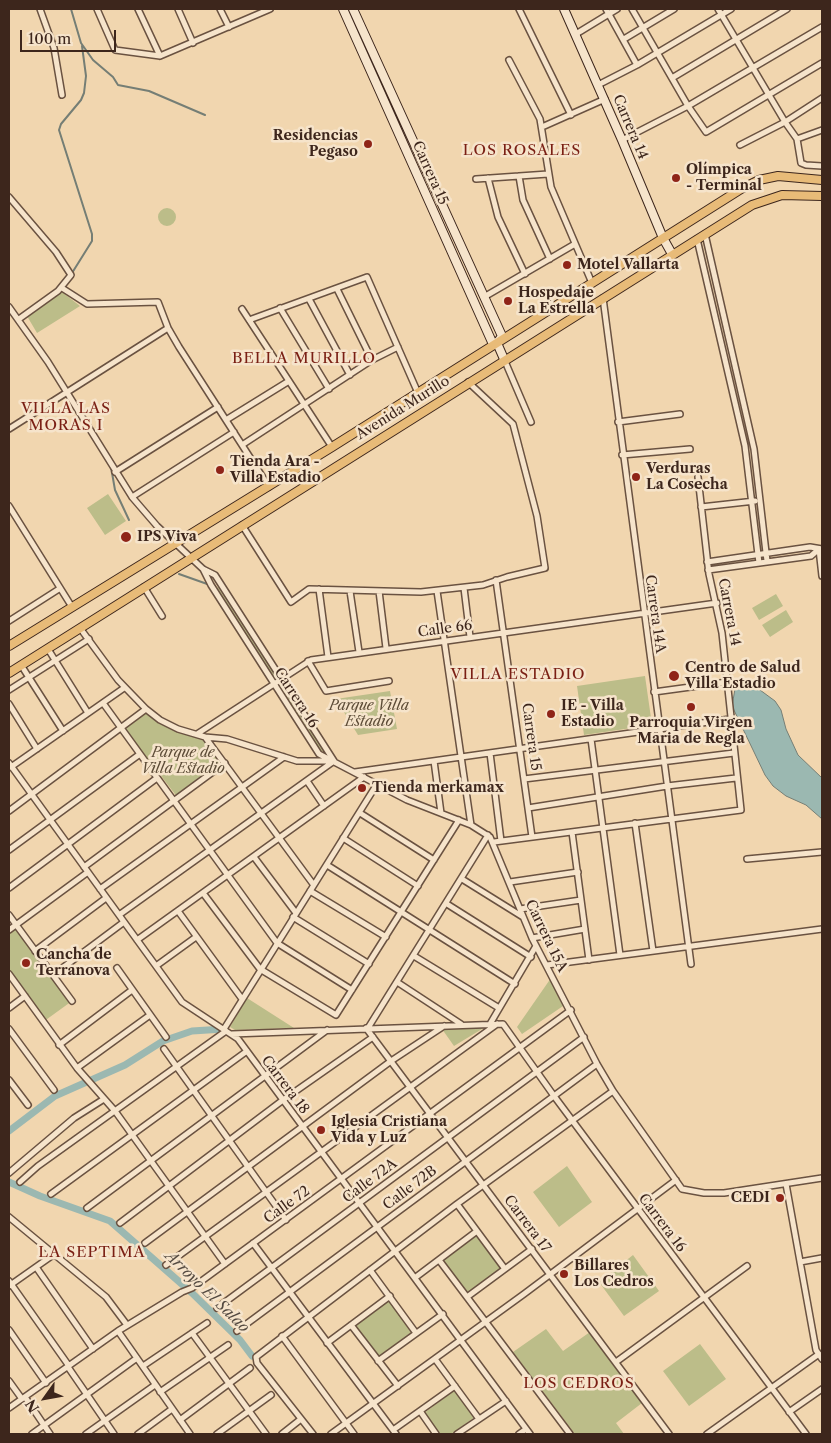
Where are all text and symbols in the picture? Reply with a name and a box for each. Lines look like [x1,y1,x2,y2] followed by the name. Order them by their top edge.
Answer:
[22,20,119,52] scale bar
[28,29,71,48] text: 100 m
[609,92,651,162] street label: Carrera 14
[273,128,358,160] place label: Residencias Pegaso
[362,138,374,150] marker: Residencias Pegaso
[408,138,452,208] street label: Carrera 15
[461,142,583,160] district label: LOS ROSALES
[686,162,762,194] place label: Olímpica - Terminal
[670,172,682,184] marker: Olímpica - Terminal
[577,257,679,273] place label: Motel Vallarta
[561,259,573,271] marker: Motel Vallarta
[518,285,594,318] place label: Hospedaje La Estrella
[502,295,514,307] marker: Hospedaje La Estrella
[230,350,378,368] district label: BELLA MURILLO
[353,373,453,443] street label: Avenida Murillo
[20,400,112,435] district label: VILLA LAS MORAS I
[230,454,321,487] place label: Tienda Ara - Villa Estadio
[646,461,728,494] place label: Verduras La Cosecha
[214,464,226,476] marker: Tienda Ara - Villa Estadio
[630,471,642,483] marker: Verduras La Cosecha
[137,529,197,545] place label: IPS Viva
[119,530,133,544] marker: IPS Viva
[641,574,669,654] street label: Carrera 14A
[714,577,744,647] street label: Carrera 14
[417,617,473,641] street label: Calle 66
[685,660,801,692] place label: Centro de Salud Villa Estadio
[270,665,322,731] street label: Carrera 16
[449,666,587,684] district label: VILLA ESTADIO
[667,669,681,683] marker: Centro de Salud Villa Estadio
[329,698,409,730] park label: Parque Villa Estadio
[561,698,624,730] place label: IE - Villa Estadio
[685,701,697,713] marker: Parroquia Virgen Maria de Regla
[518,702,544,772] street label: Carrera 15
[545,708,557,720] marker: IE - Villa Estadio
[629,715,753,748] place label: Parroquia Virgen Maria de Regla
[141,745,225,778] park label: Parque de Villa Estadio
[372,780,504,796] place label: Tienda merkamax
[356,782,368,794] marker: Tienda merkamax
[521,897,571,975] street label: Carrera 15A
[36,947,112,980] place label: Cancha de Terranova
[20,957,32,969] marker: Cancha de Terranova
[258,1052,312,1118] street label: Carrera 18
[331,1114,447,1146] place label: Iglesia Cristiana Vida y Luz
[315,1124,327,1136] marker: Iglesia Cristiana Vida y Luz
[340,1155,400,1207] street label: Calle 72A
[380,1162,440,1214] street label: Calle 72B
[261,1183,313,1227] street label: Calle 72
[731,1190,770,1206] place label: CEDI
[635,1191,689,1255] street label: Carrera 16
[500,1192,554,1256] street label: Carrera 17
[774,1192,786,1204] marker: CEDI
[37,1244,147,1262] district label: LA SEPTIMA
[161,1247,253,1337] water label: Arroyo El Salao
[574,1258,654,1290] place label: Billares Los Cedros
[558,1268,570,1280] marker: Billares Los Cedros
[20,1373,70,1423] north arrow
[522,1375,636,1393] district label: LOS CEDROS
[21,1396,43,1416] text: N

